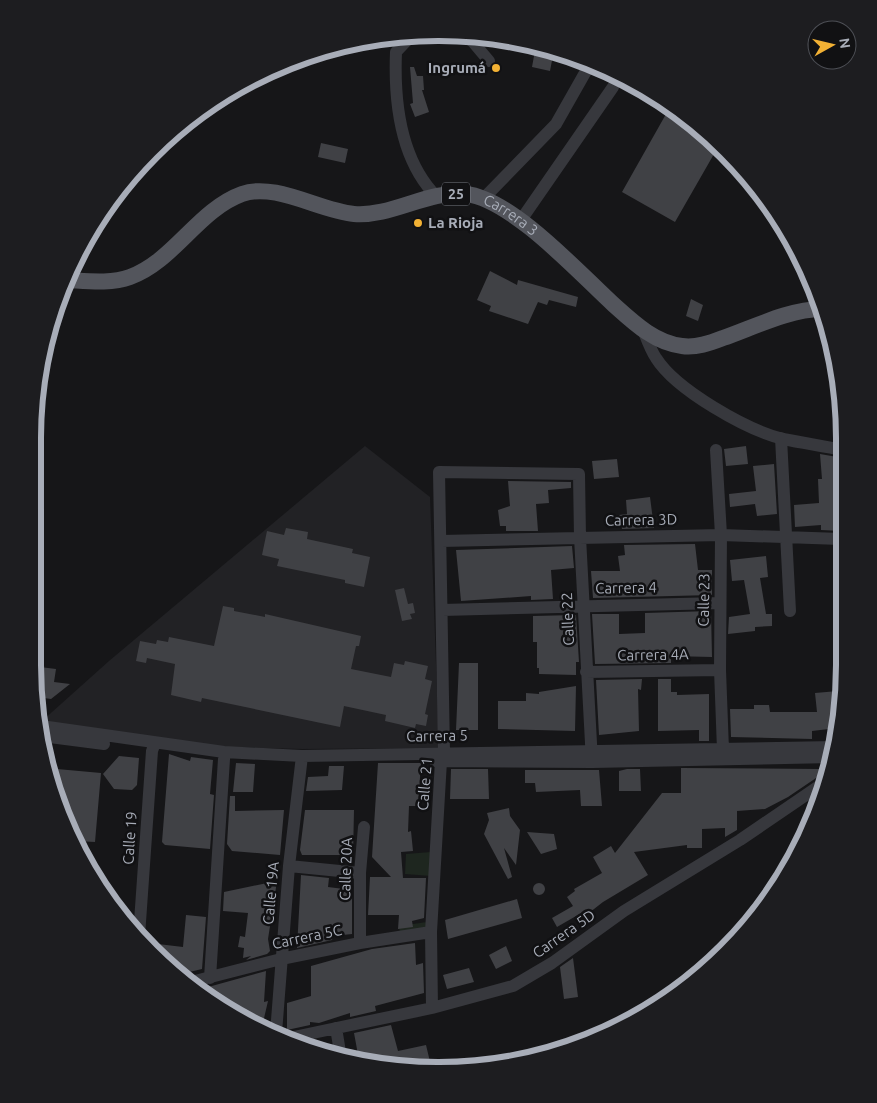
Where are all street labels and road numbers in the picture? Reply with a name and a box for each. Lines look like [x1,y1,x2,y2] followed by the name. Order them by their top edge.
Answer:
[442,182,470,205] road number: 25
[481,191,542,239] street label: Carrera 3
[605,510,677,529] street label: Carrera 3D
[695,573,712,627] street label: Calle 23
[595,578,657,597] street label: Carrera 4
[558,592,577,646] street label: Calle 22
[617,645,689,664] street label: Carrera 4A
[406,726,468,745] street label: Carrera 5
[414,757,435,811] street label: Calle 21
[119,811,140,865] street label: Calle 19
[336,837,355,901] street label: Calle 20A
[259,861,282,925] street label: Calle 19A
[529,906,598,961] street label: Carrera 5D
[270,921,343,952] street label: Carrera 5C

